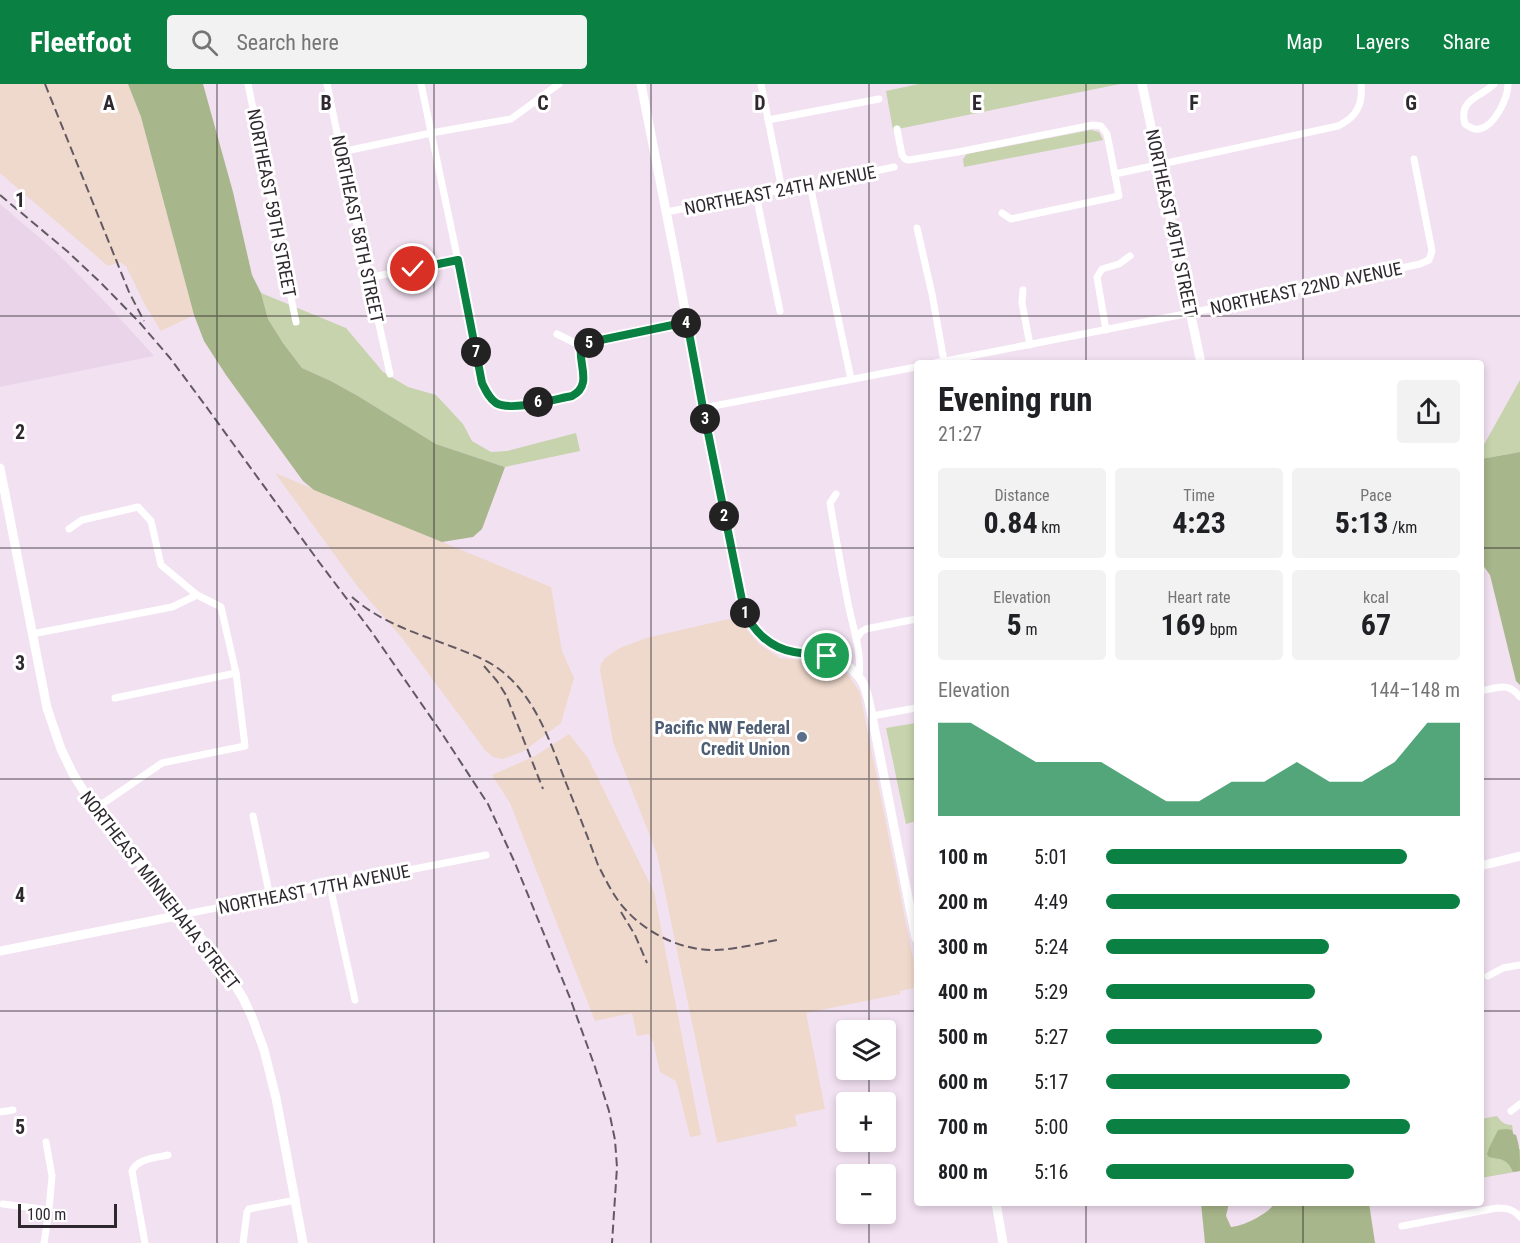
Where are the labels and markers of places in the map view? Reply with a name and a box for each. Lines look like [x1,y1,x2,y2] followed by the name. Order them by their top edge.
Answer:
[387,243,438,294] pin
[671,308,701,338] pin: 4
[574,328,604,358] pin: 5
[461,337,491,367] pin: 7
[523,387,553,417] pin: 6
[690,404,720,434] pin: 3
[709,501,739,531] pin: 2
[730,598,760,628] pin: 1
[801,630,852,681] pin
[654,717,790,759] place label: Pacific NW Federal Credit Union
[795,730,809,744] marker: Pacific NW Federal Credit Union

